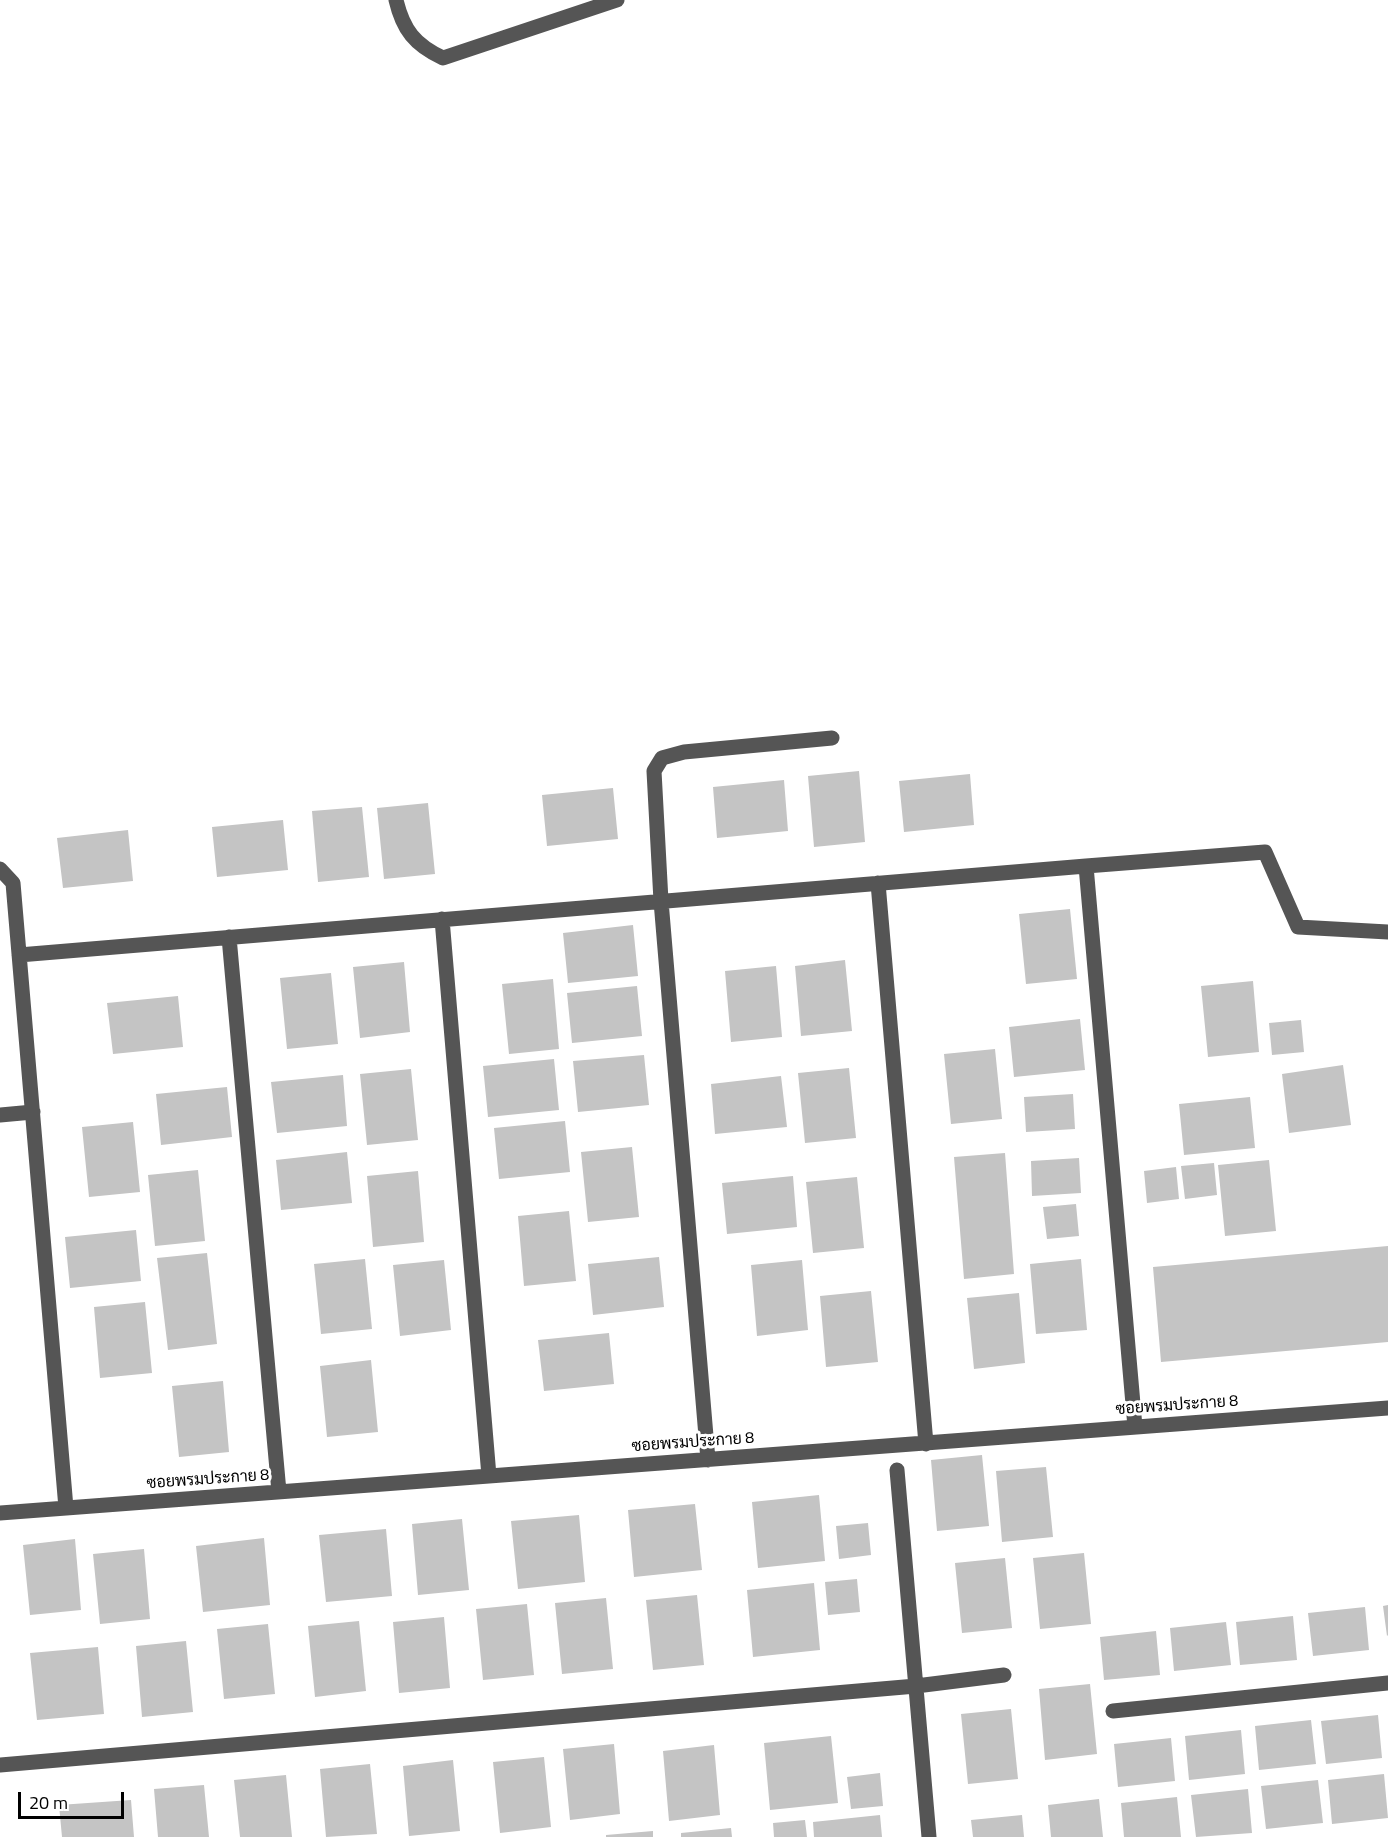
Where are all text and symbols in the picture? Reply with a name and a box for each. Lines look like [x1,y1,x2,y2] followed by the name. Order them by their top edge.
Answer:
[1115,1392,1239,1420] street label: ซอยพรมประกาย 8
[631,1429,755,1457] street label: ซอยพรมประกาย 8
[146,1466,270,1494] street label: ซอยพรมประกาย 8
[21,1780,128,1818] scale bar
[29,1789,68,1816] text: 20 m

